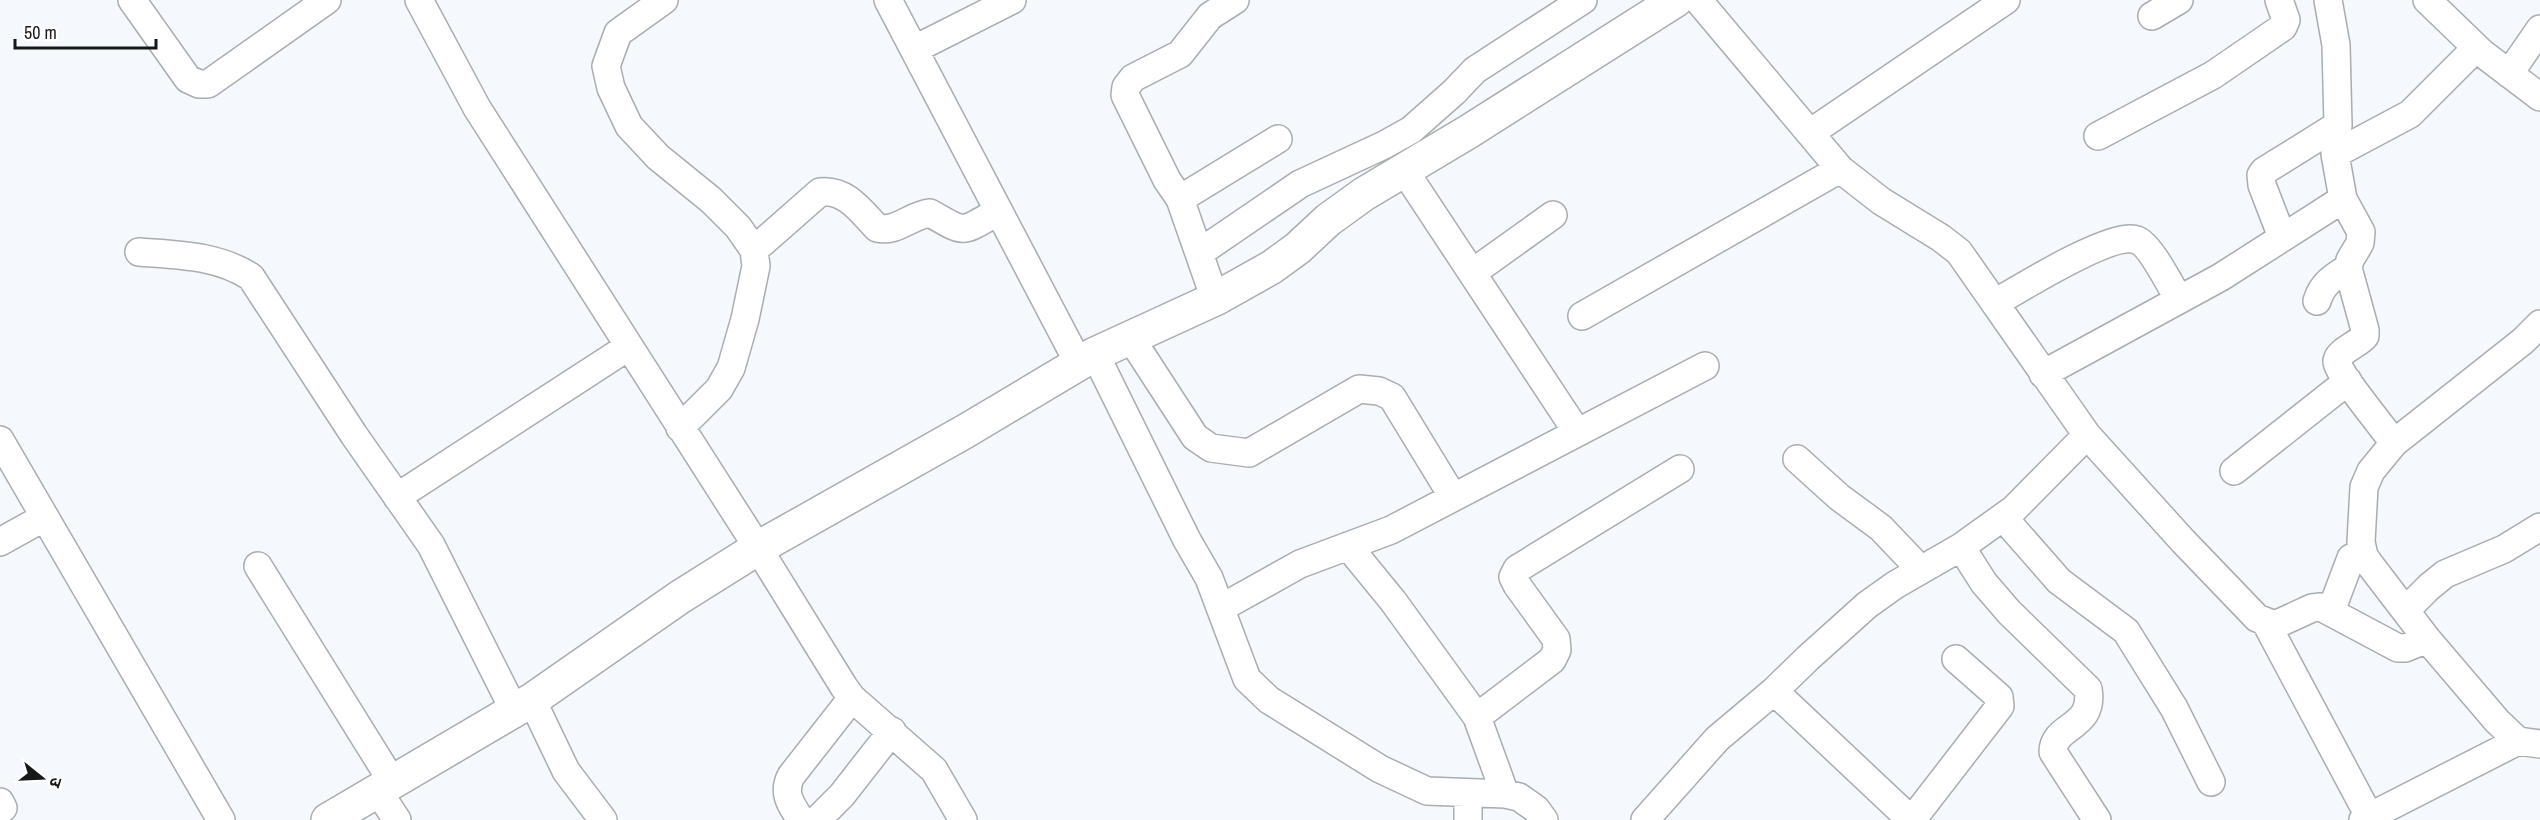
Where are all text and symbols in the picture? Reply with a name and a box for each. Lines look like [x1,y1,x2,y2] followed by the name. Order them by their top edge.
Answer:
[15,12,156,50] scale bar
[24,20,57,45] text: 50 m
[12,748,72,808] north arrow
[44,775,68,791] text: उ

